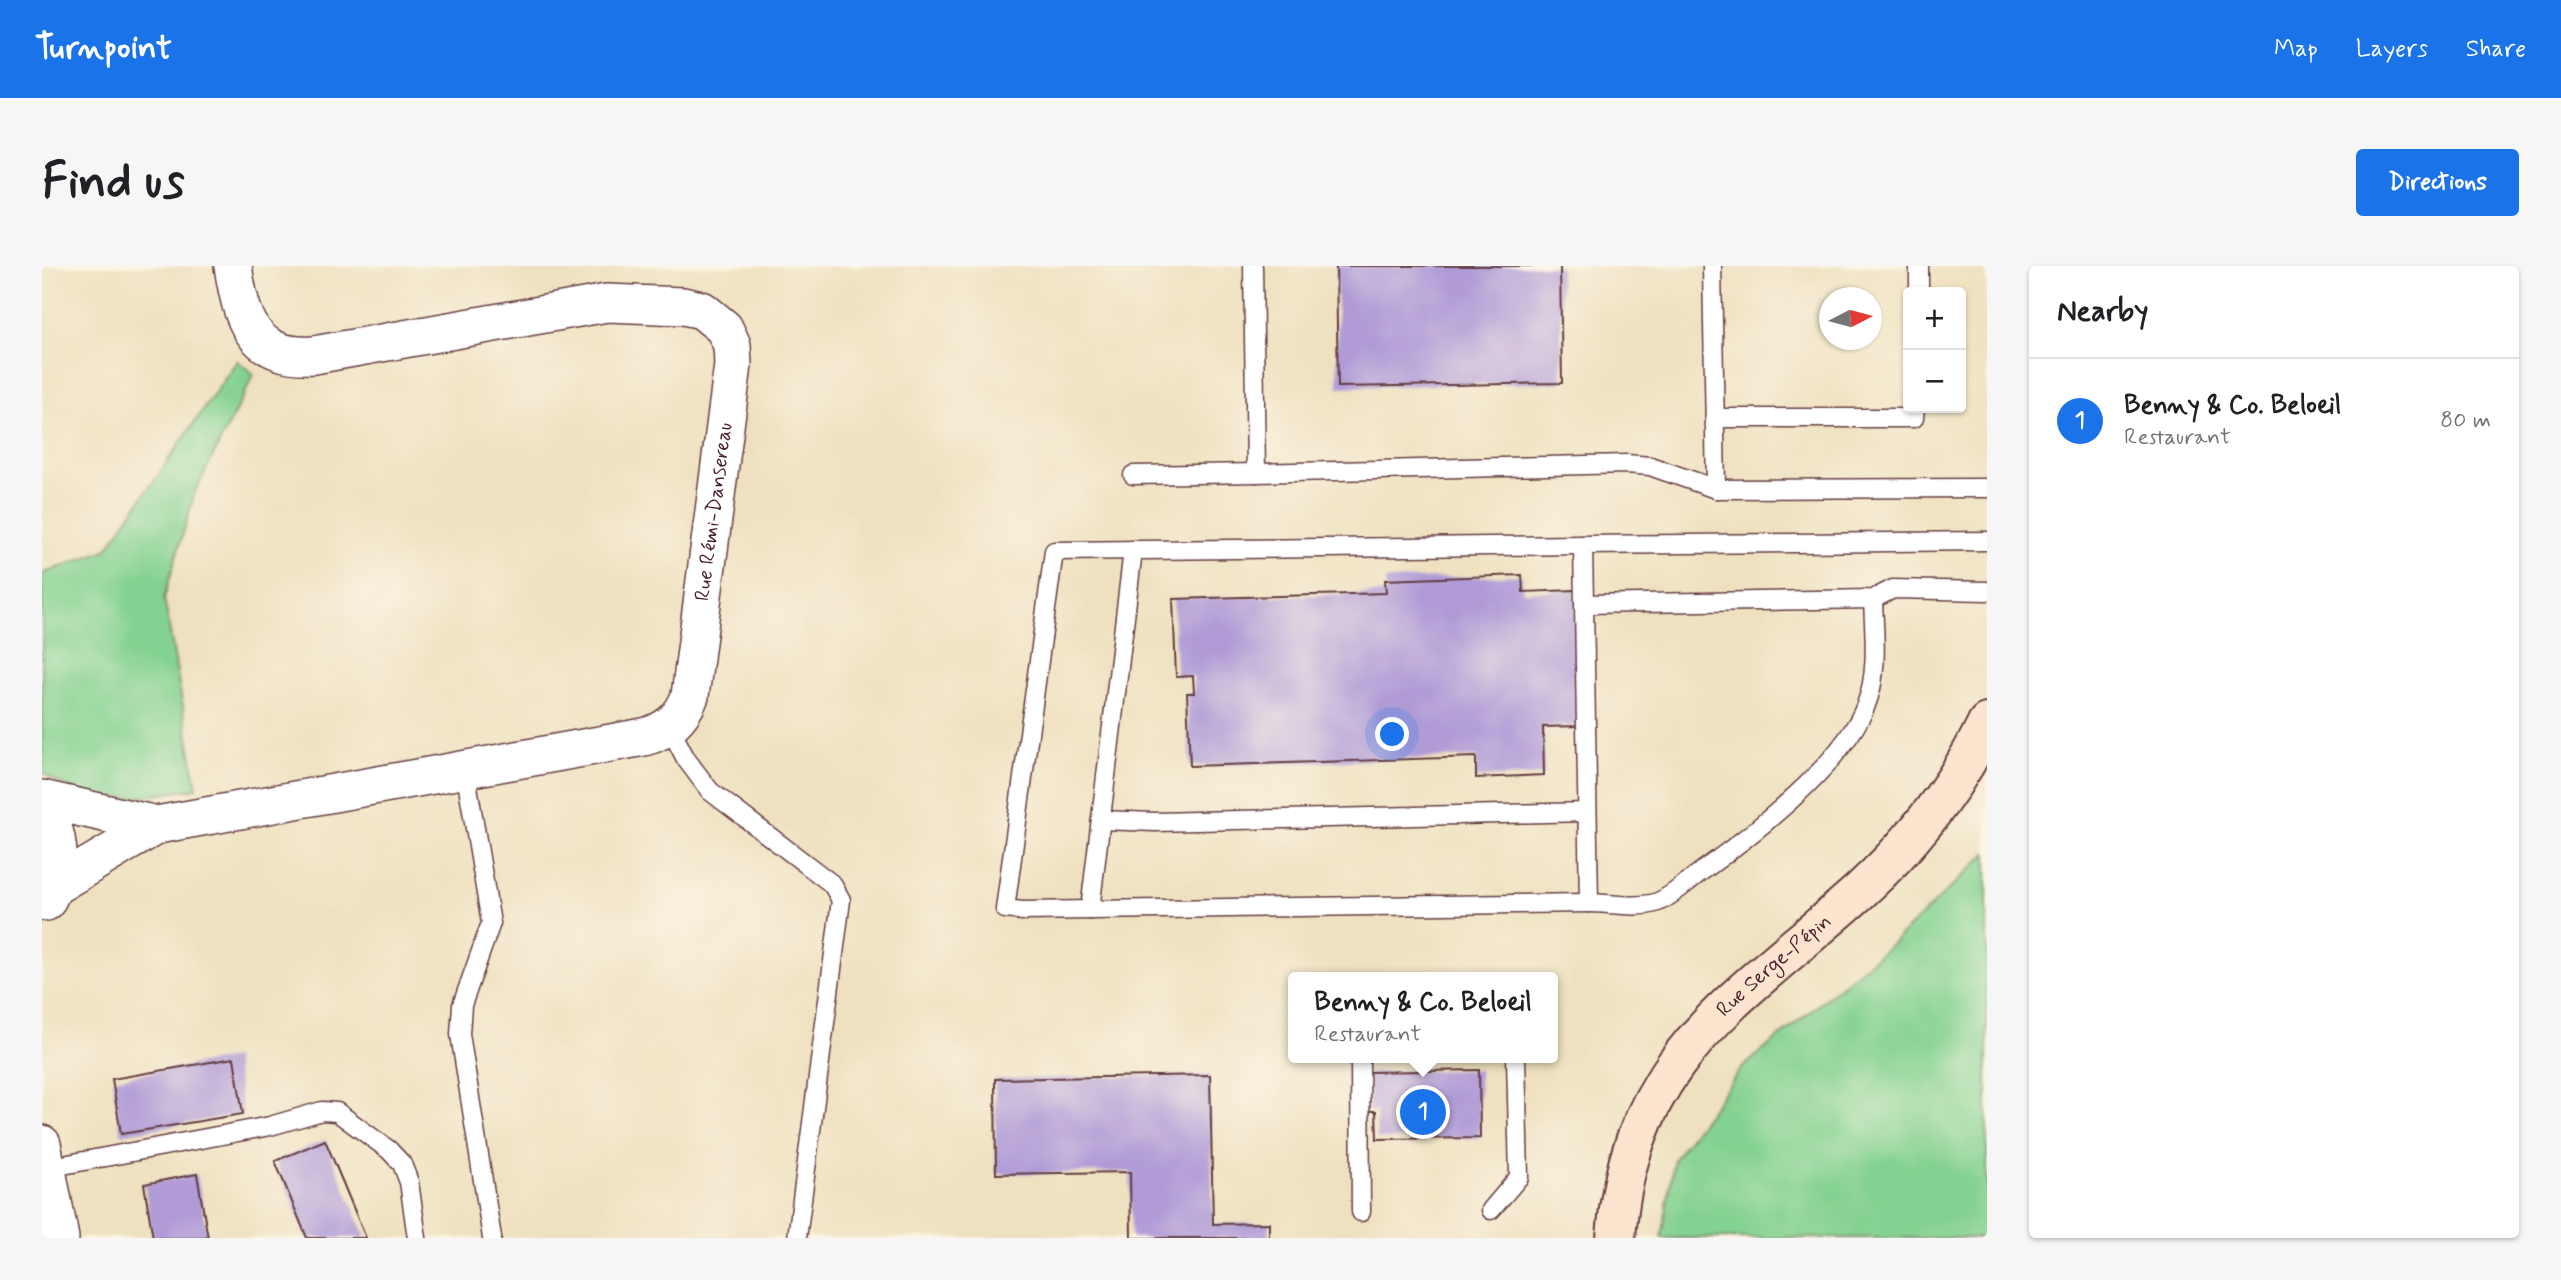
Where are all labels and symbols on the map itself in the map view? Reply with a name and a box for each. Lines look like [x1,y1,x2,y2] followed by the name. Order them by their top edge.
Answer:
[1819,287,1882,350] north arrow
[688,421,739,603] street label: Rue Rémi-Dansereau
[1375,717,1409,751] your location
[1710,908,1838,1023] street label: Rue Serge-Pépin
[1400,1086,1446,1138] pin: 1

